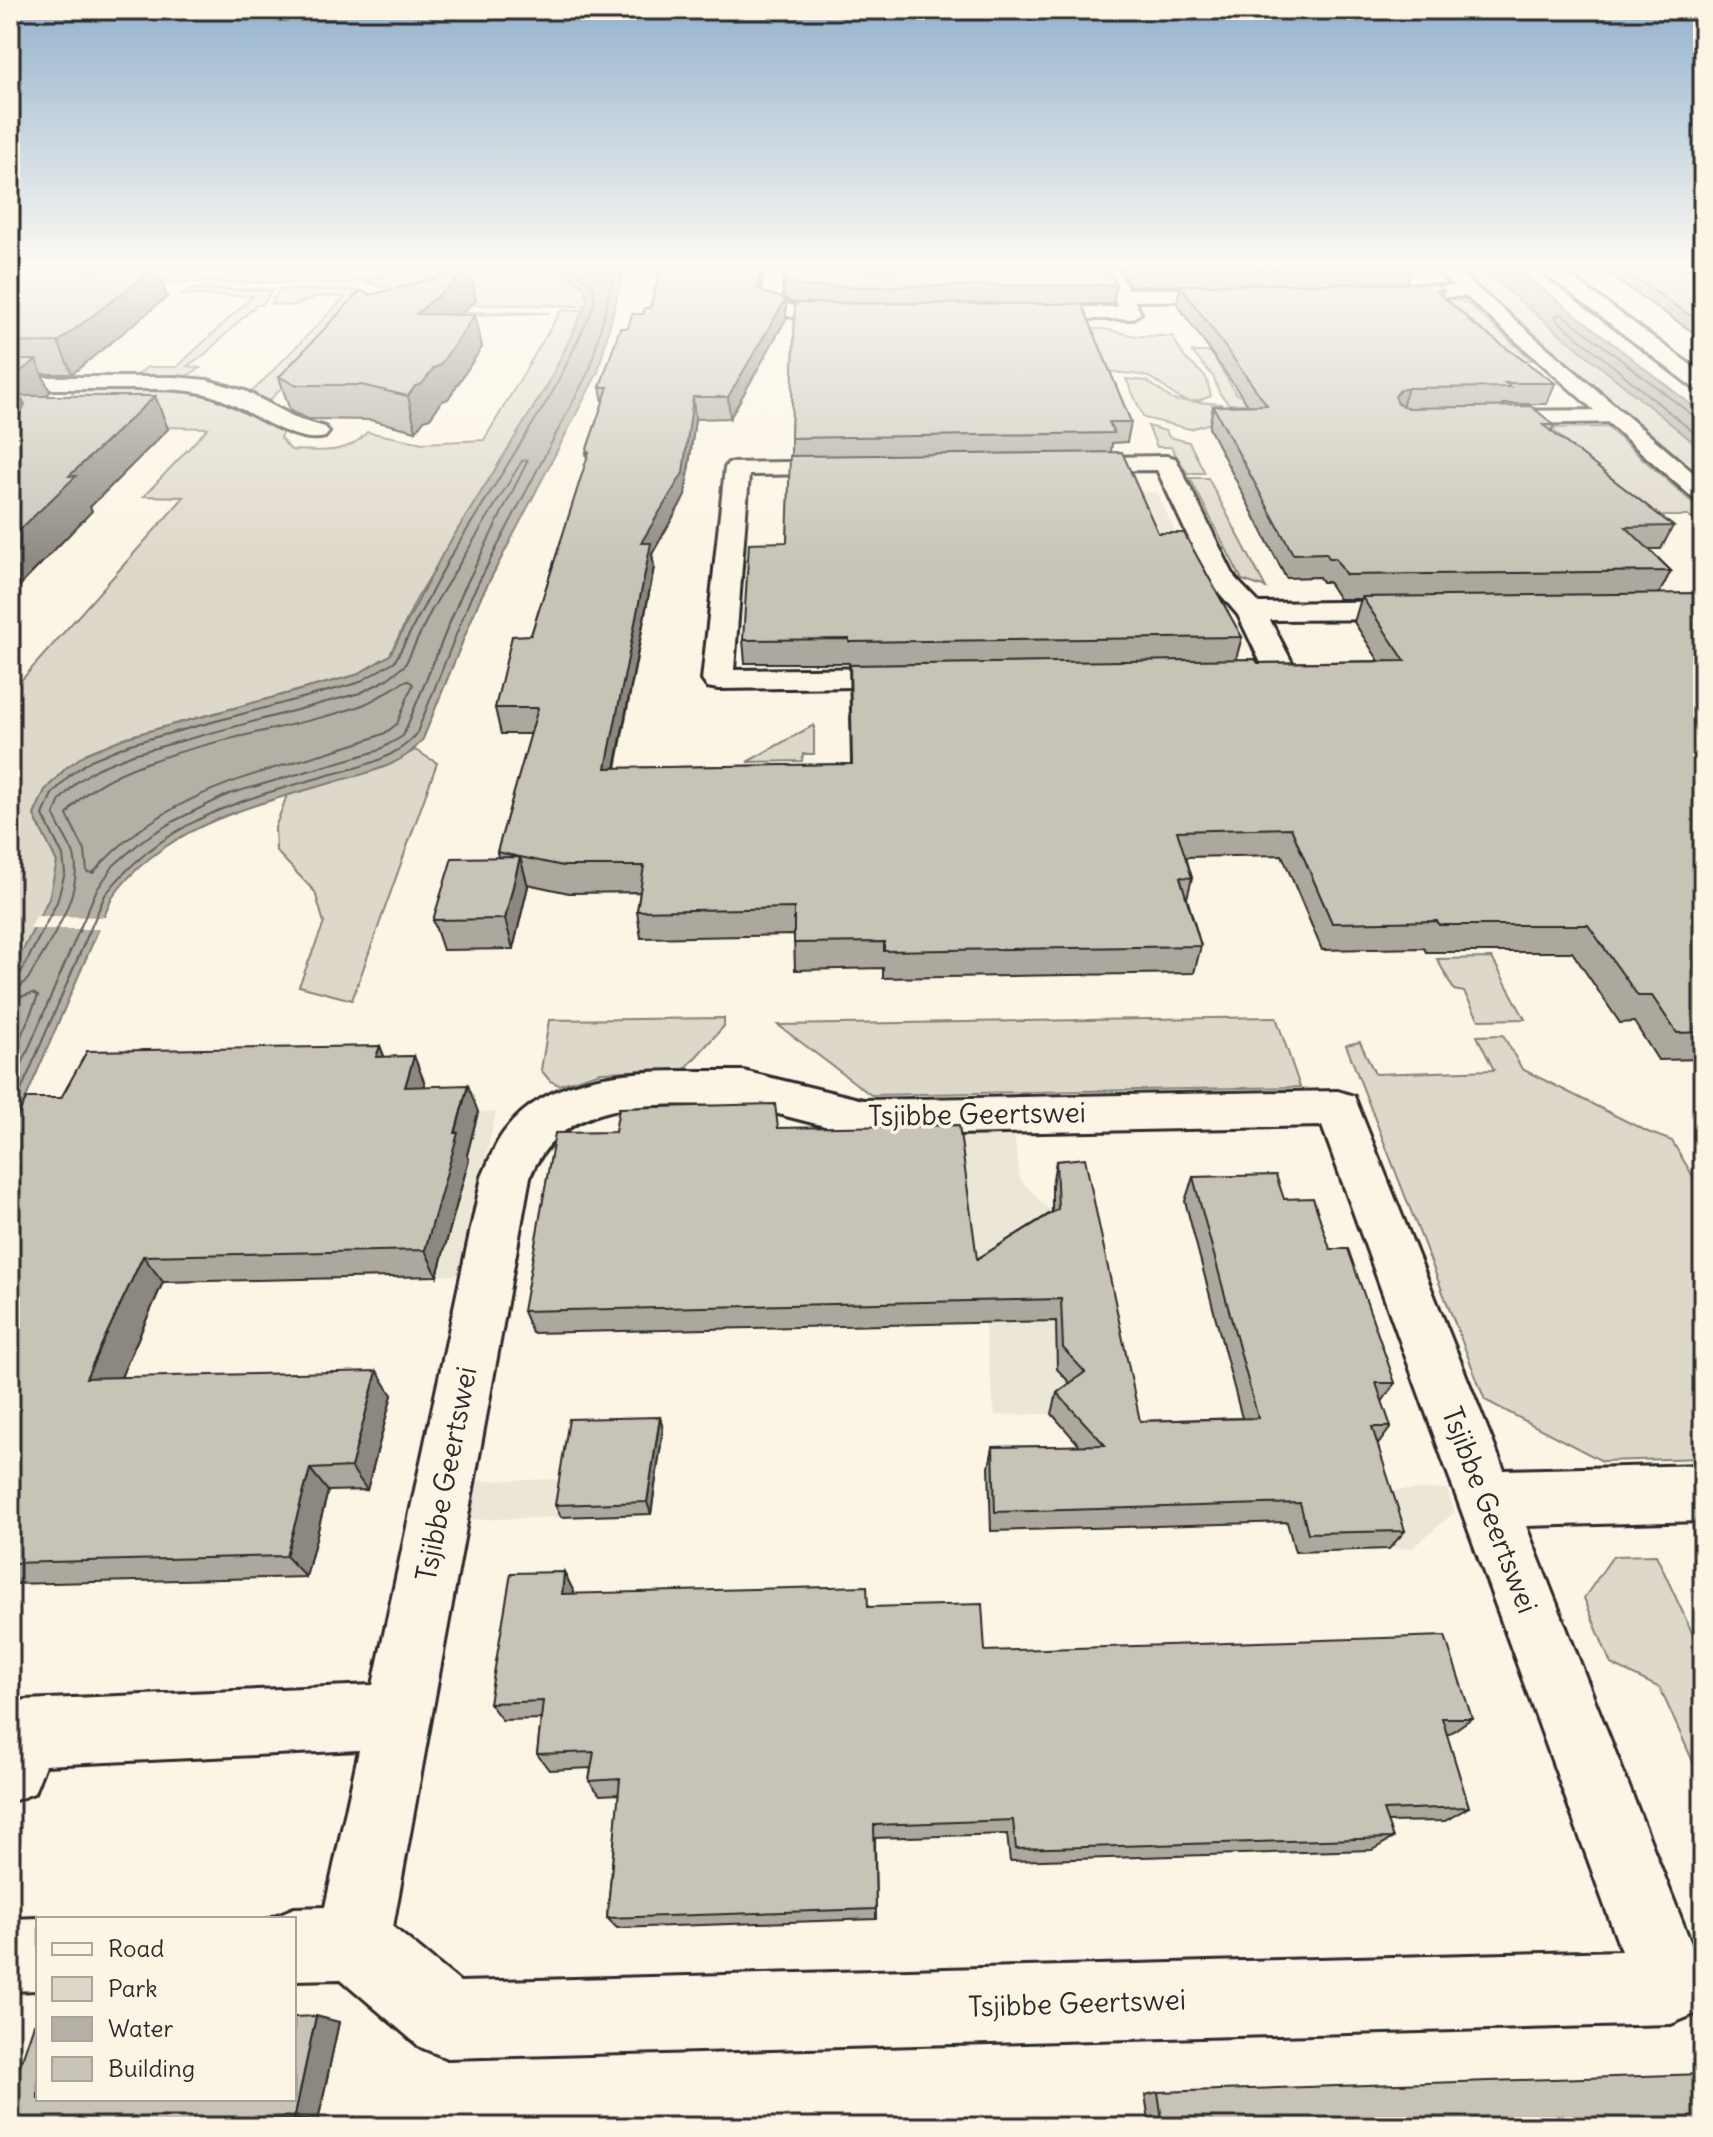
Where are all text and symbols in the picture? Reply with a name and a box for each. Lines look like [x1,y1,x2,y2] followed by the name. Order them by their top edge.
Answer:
[868,1094,1086,1134] street label: Tsjibbe Geertswei
[408,1364,484,1584] street label: Tsjibbe Geertswei
[1434,1402,1546,1618] street label: Tsjibbe Geertswei
[36,1917,296,2101] legend
[108,1933,164,1963] text: Road
[108,1973,158,2003] text: Park
[967,1981,1187,2025] street label: Tsjibbe Geertswei
[108,2013,173,2043] text: Water
[108,2053,195,2083] text: Building

